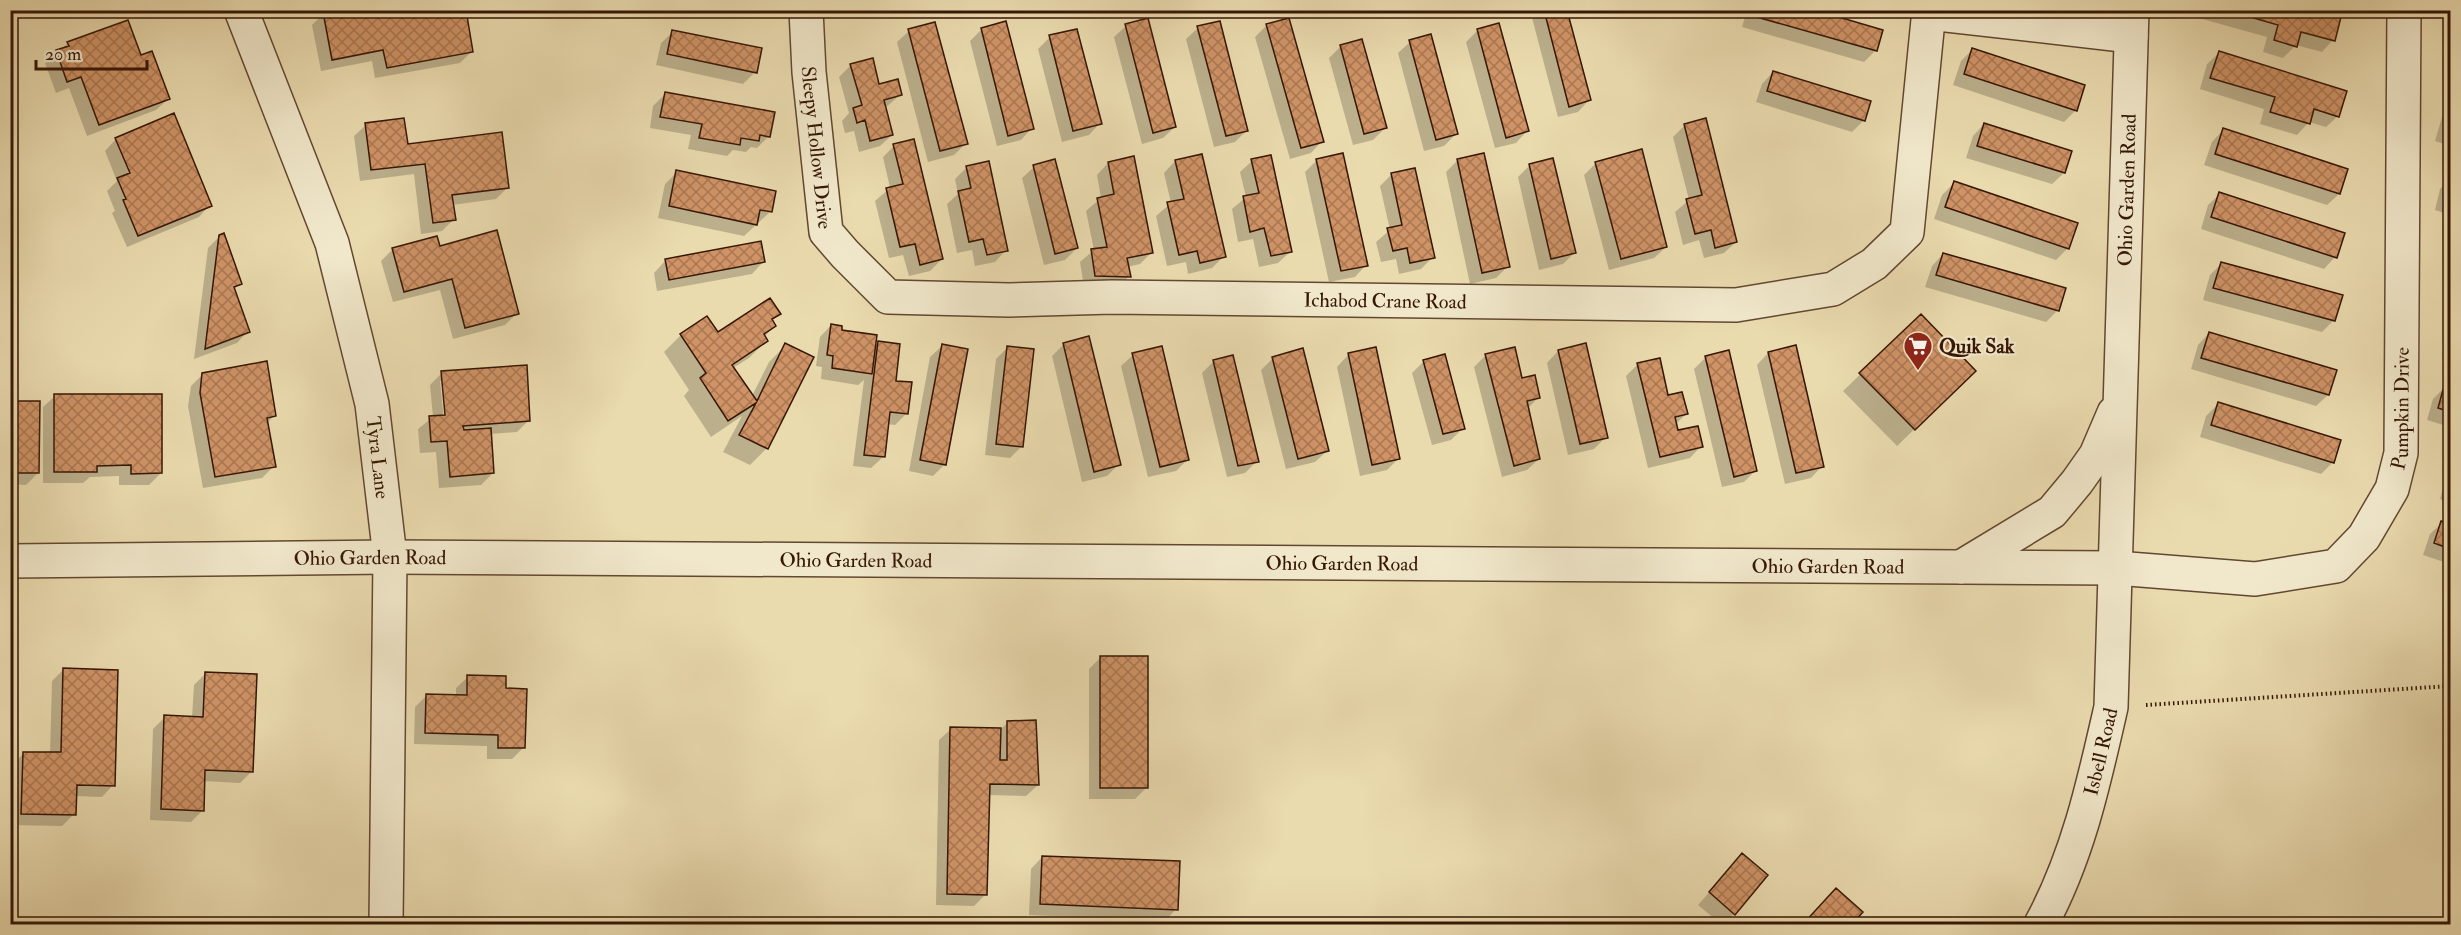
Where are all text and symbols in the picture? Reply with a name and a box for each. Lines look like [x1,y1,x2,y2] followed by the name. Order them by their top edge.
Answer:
[36,33,147,71] scale bar
[45,43,81,66] text: 20 m
[796,65,838,230] street label: Sleepy Hollow Drive
[2112,113,2141,267] street label: Ohio Garden Road
[1303,287,1467,314] street label: Ichabod Crane Road
[1902,330,1934,372] supermarket icon: Quik Sak
[1939,334,2015,359] place label: Quik Sak
[2385,347,2415,472] street label: Pumpkin Drive
[361,415,396,500] street label: Tyra Lane
[293,545,447,571] street label: Ohio Garden Road
[780,547,933,573] street label: Ohio Garden Road
[1266,550,1419,576] street label: Ohio Garden Road
[1752,553,1905,579] street label: Ohio Garden Road
[2078,705,2123,798] street label: Isbell Road

